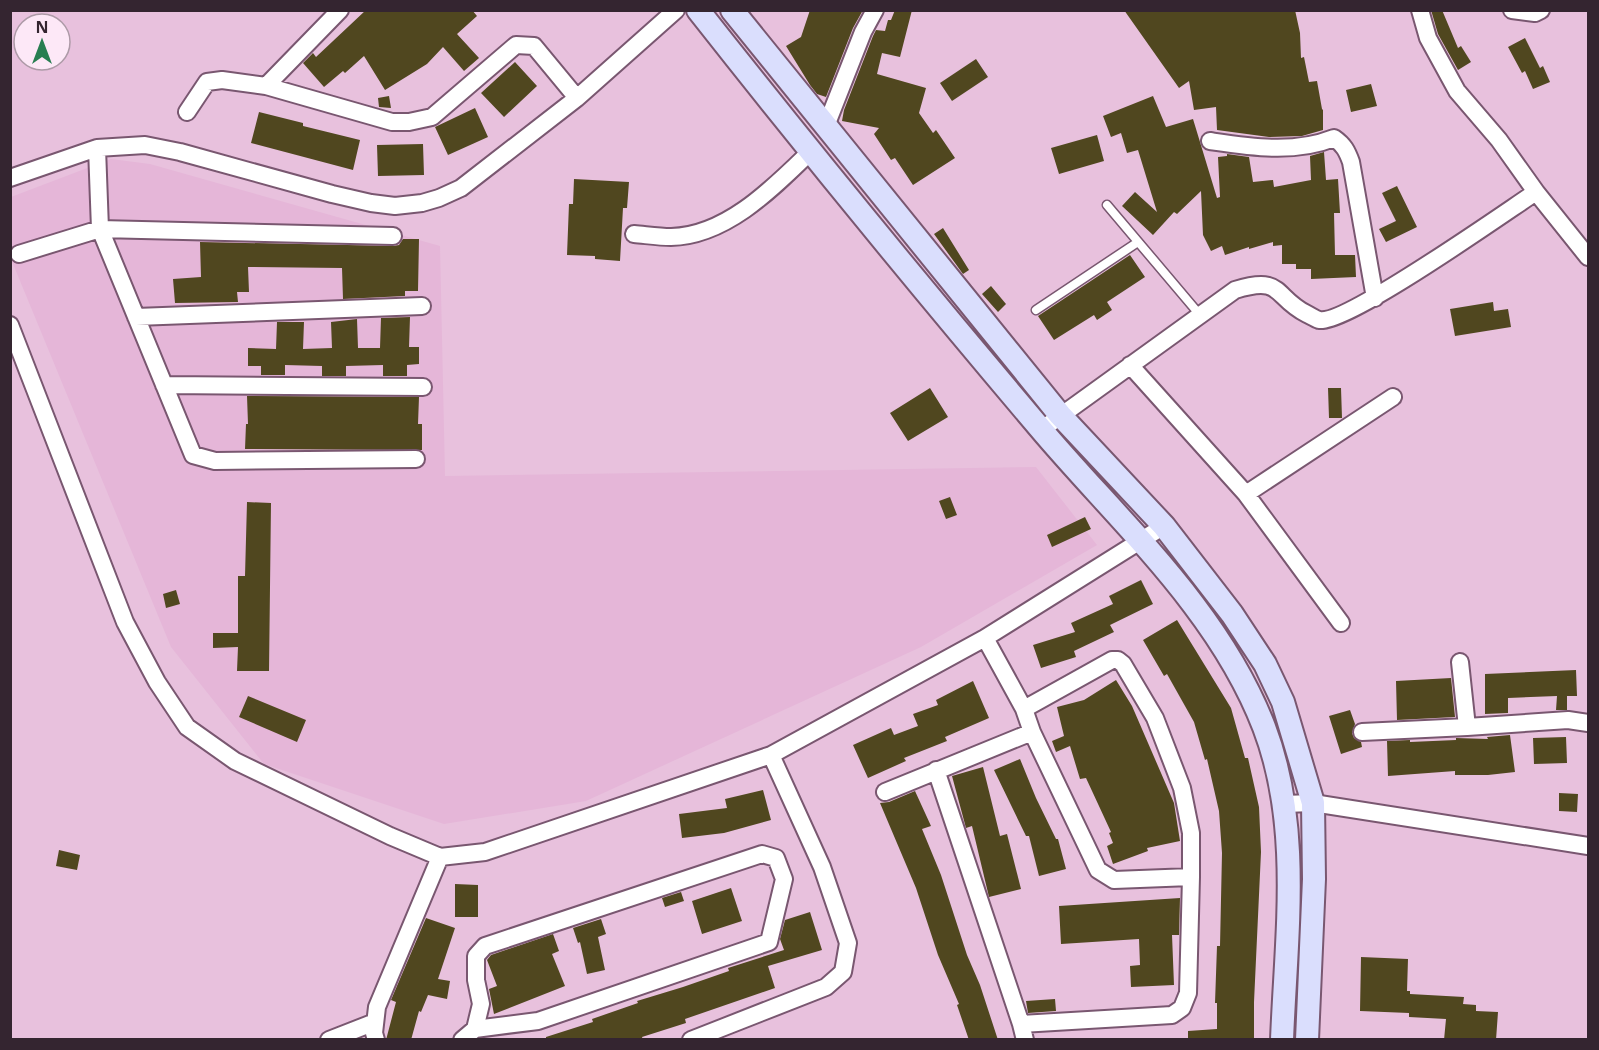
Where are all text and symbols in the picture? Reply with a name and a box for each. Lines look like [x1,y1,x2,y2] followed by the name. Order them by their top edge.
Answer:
[12,12,72,72] north arrow
[35,16,49,38] text: N

